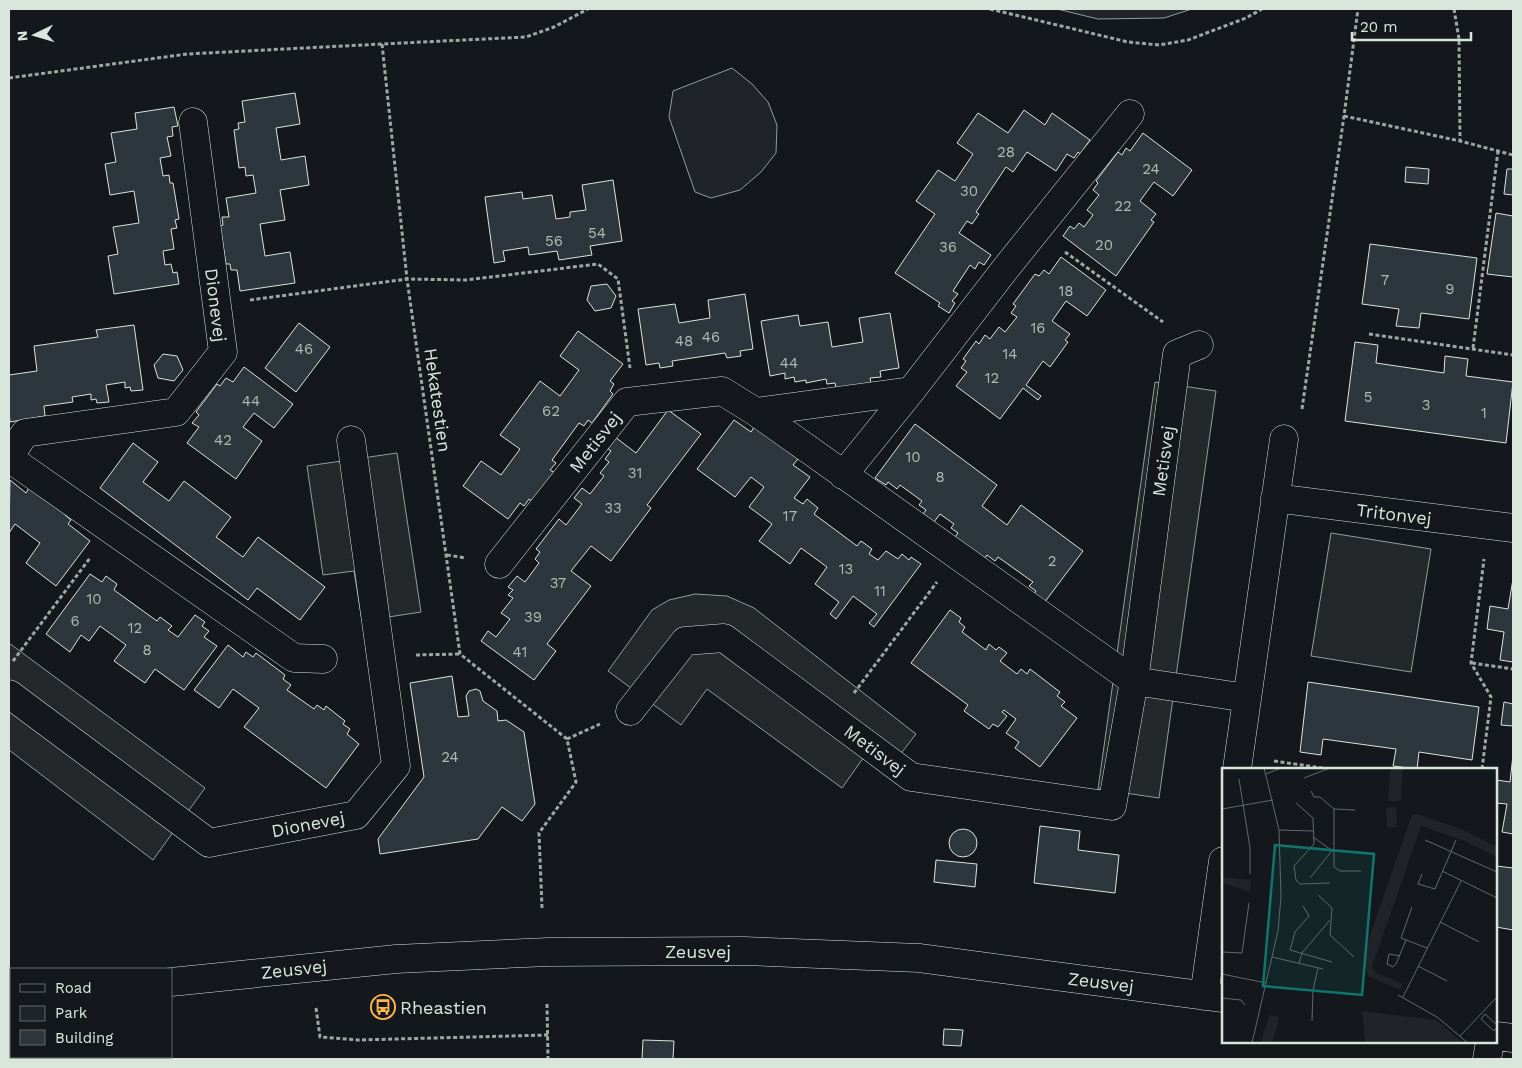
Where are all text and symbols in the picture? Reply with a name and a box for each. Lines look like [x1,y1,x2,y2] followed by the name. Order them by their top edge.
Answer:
[10,10,60,60] north arrow
[1352,10,1471,42] scale bar
[1360,18,1398,36] text: 20 m
[14,30,30,42] text: N
[997,143,1015,161] house number: 28
[1142,160,1160,178] house number: 24
[960,182,978,200] house number: 30
[1114,197,1132,215] house number: 22
[588,224,606,242] house number: 54
[545,232,563,250] house number: 56
[1095,236,1113,254] house number: 20
[939,238,957,256] house number: 36
[201,267,231,343] street label: Dionevej
[1381,271,1389,289] house number: 7
[1445,280,1455,298] house number: 9
[1058,282,1074,300] house number: 18
[1031,319,1045,337] house number: 16
[702,328,720,346] house number: 46
[675,332,693,350] house number: 48
[295,340,313,358] house number: 46
[1002,345,1018,363] house number: 14
[420,347,456,453] street label: Hekatestien
[780,354,798,372] house number: 44
[985,369,999,387] house number: 12
[1364,388,1372,406] house number: 5
[242,392,260,410] house number: 44
[1422,396,1430,414] house number: 3
[542,402,560,420] house number: 62
[1481,404,1487,422] house number: 1
[565,407,625,477] street label: Metisvej
[1148,424,1178,498] street label: Metisvej
[214,431,232,449] house number: 42
[905,448,921,466] house number: 10
[628,464,642,482] house number: 31
[935,468,945,486] house number: 8
[604,499,622,517] house number: 33
[1355,499,1433,529] street label: Tritonvej
[783,507,797,525] house number: 17
[1048,552,1056,570] house number: 2
[839,560,853,578] house number: 13
[550,574,566,592] house number: 37
[874,582,886,600] house number: 11
[86,590,102,608] house number: 10
[524,608,542,626] house number: 39
[70,612,80,630] house number: 6
[128,619,142,637] house number: 12
[142,641,152,659] house number: 8
[513,643,527,661] house number: 41
[840,720,910,780] street label: Metisvej
[441,748,459,766] house number: 24
[1222,768,1497,1043] inset map
[270,807,346,841] street label: Dionevej
[665,941,731,962] street label: Zeusvej
[260,955,328,983] street label: Zeusvej
[10,968,172,1058] legend
[1067,968,1135,996] street label: Zeusvej
[55,979,92,997] text: Road
[370,994,396,1020] bus stop icon: Rheastien
[400,997,487,1018] place label: Rheastien
[55,1004,88,1022] text: Park
[55,1029,113,1047] text: Building

